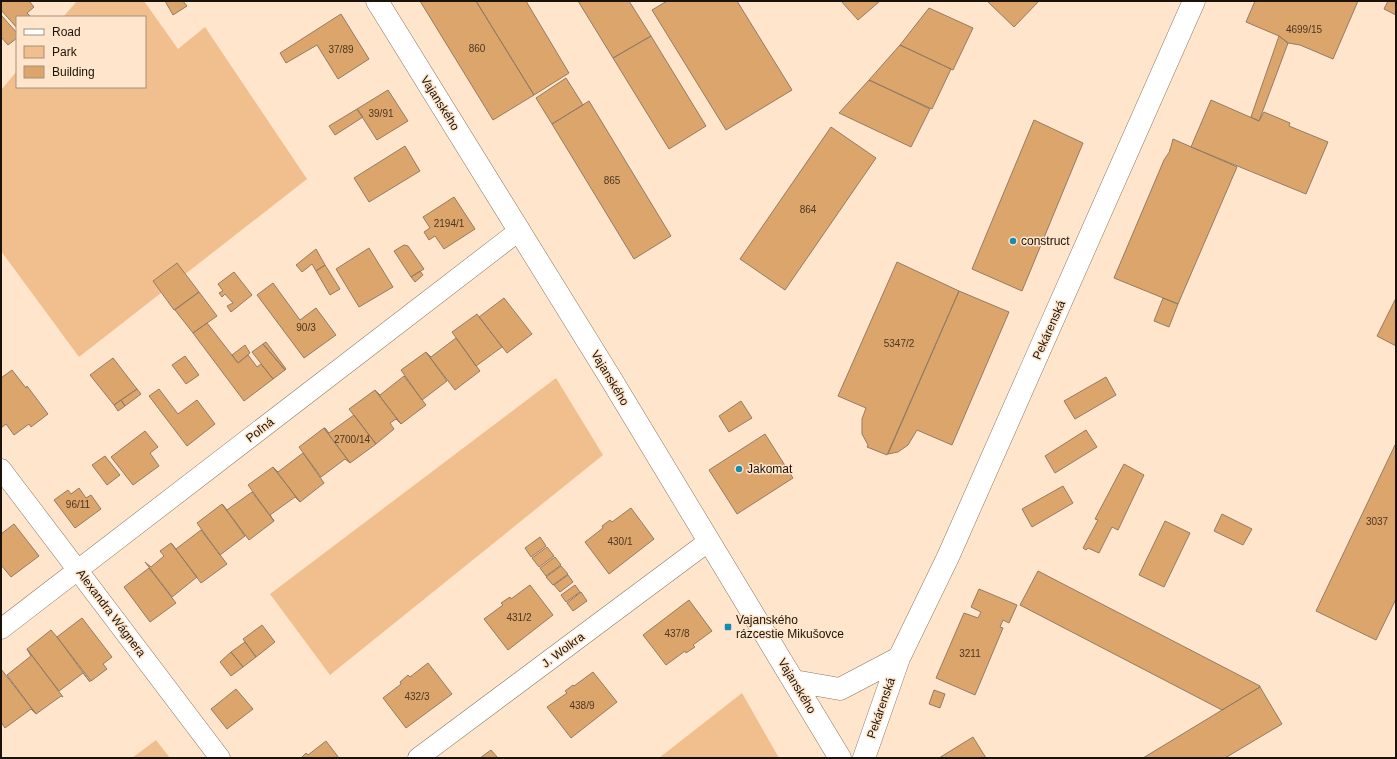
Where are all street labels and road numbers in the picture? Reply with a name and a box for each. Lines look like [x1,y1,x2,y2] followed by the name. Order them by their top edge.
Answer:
[418,73,462,133] street label: Vajanského
[1030,298,1068,362] street label: Pekárenská
[588,348,632,408] street label: Vajanského
[243,415,277,445] street label: Poľná
[73,566,149,660] street label: Alexandra Wágnera
[539,629,587,671] street label: J. Wolkra
[775,656,819,716] street label: Vajanského
[864,675,898,740] street label: Pekárenská

